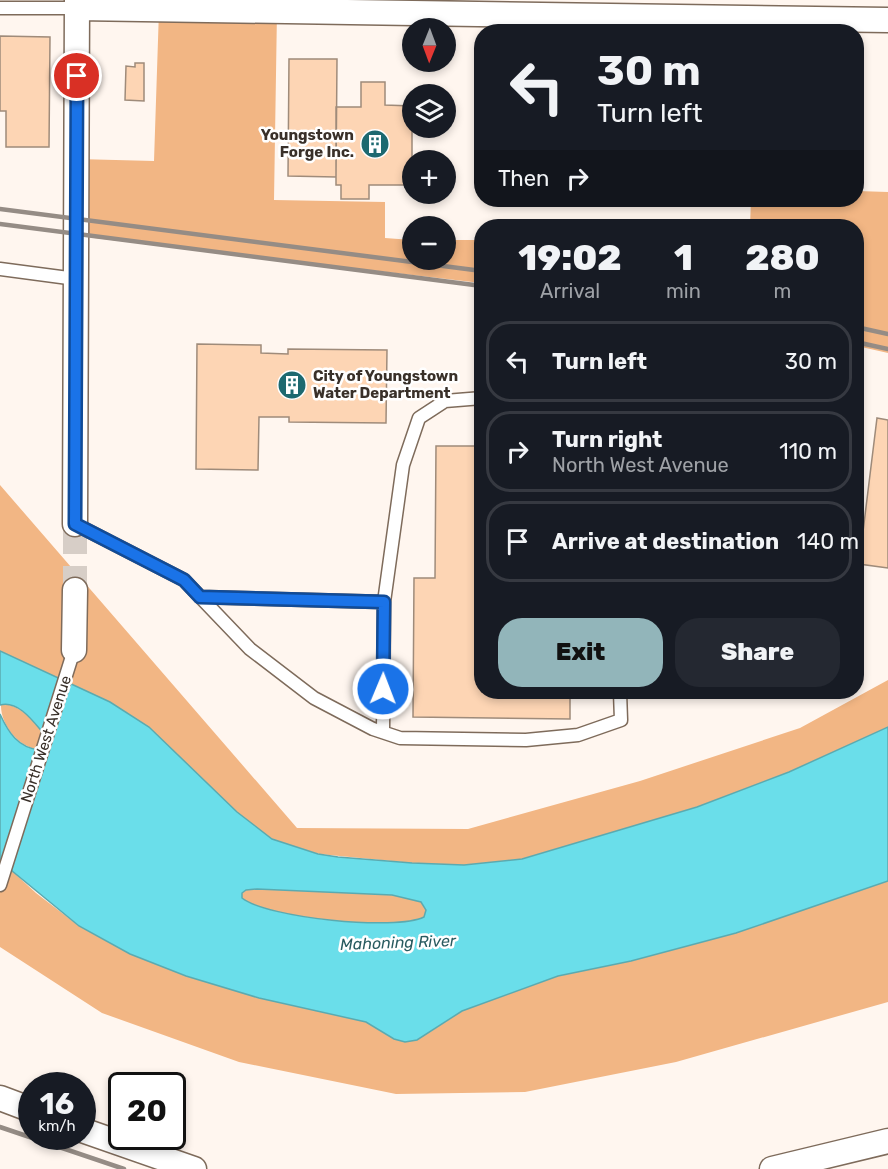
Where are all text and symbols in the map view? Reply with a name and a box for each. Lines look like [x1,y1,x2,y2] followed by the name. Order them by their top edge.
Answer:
[402,18,456,72] north arrow
[402,18,456,270] map controls
[597,46,701,96] text: 30 m
[498,48,576,126] icon: left
[51,50,102,101] pin
[60,59,93,92] icon: arrive
[402,84,456,138] button: layers
[597,97,702,129] text: Turn left
[261,126,354,161] place label: Youngstown Forge Inc.
[359,128,391,160] building icon: Youngstown Forge Inc.
[402,150,456,204] button: +
[561,162,594,195] icon: right
[498,165,549,192] text: Then
[402,216,456,270] button: −
[518,236,622,279] text: 19:02
[674,236,693,279] text: 1
[745,236,820,279] text: 280
[540,279,600,303] text: Arrival
[666,279,701,303] text: min
[774,279,791,303] text: m
[501,345,534,378] icon: left
[552,348,647,375] text: Turn left
[785,348,837,375] text: 30 m
[313,367,458,402] place label: City of Youngstown Water Department
[276,369,308,401] building icon: City of Youngstown Water Department
[552,426,662,453] text: Turn right
[501,435,534,468] icon: right
[779,438,837,465] text: 110 m
[552,453,729,477] text: North West Avenue
[501,525,534,558] icon: arrive
[552,528,779,555] text: Arrive at destination
[797,528,859,555] text: 140 m
[498,618,663,687] button: Exit
[675,618,840,687] button: Share
[351,657,415,721] position arrow
[17,673,75,805] street label: North West Avenue
[340,931,457,954] water label: Mahoning River
[108,1072,186,1150] speed limit sign: 20
[40,1086,74,1122] text: 16
[38,1117,76,1135] text: km/h

